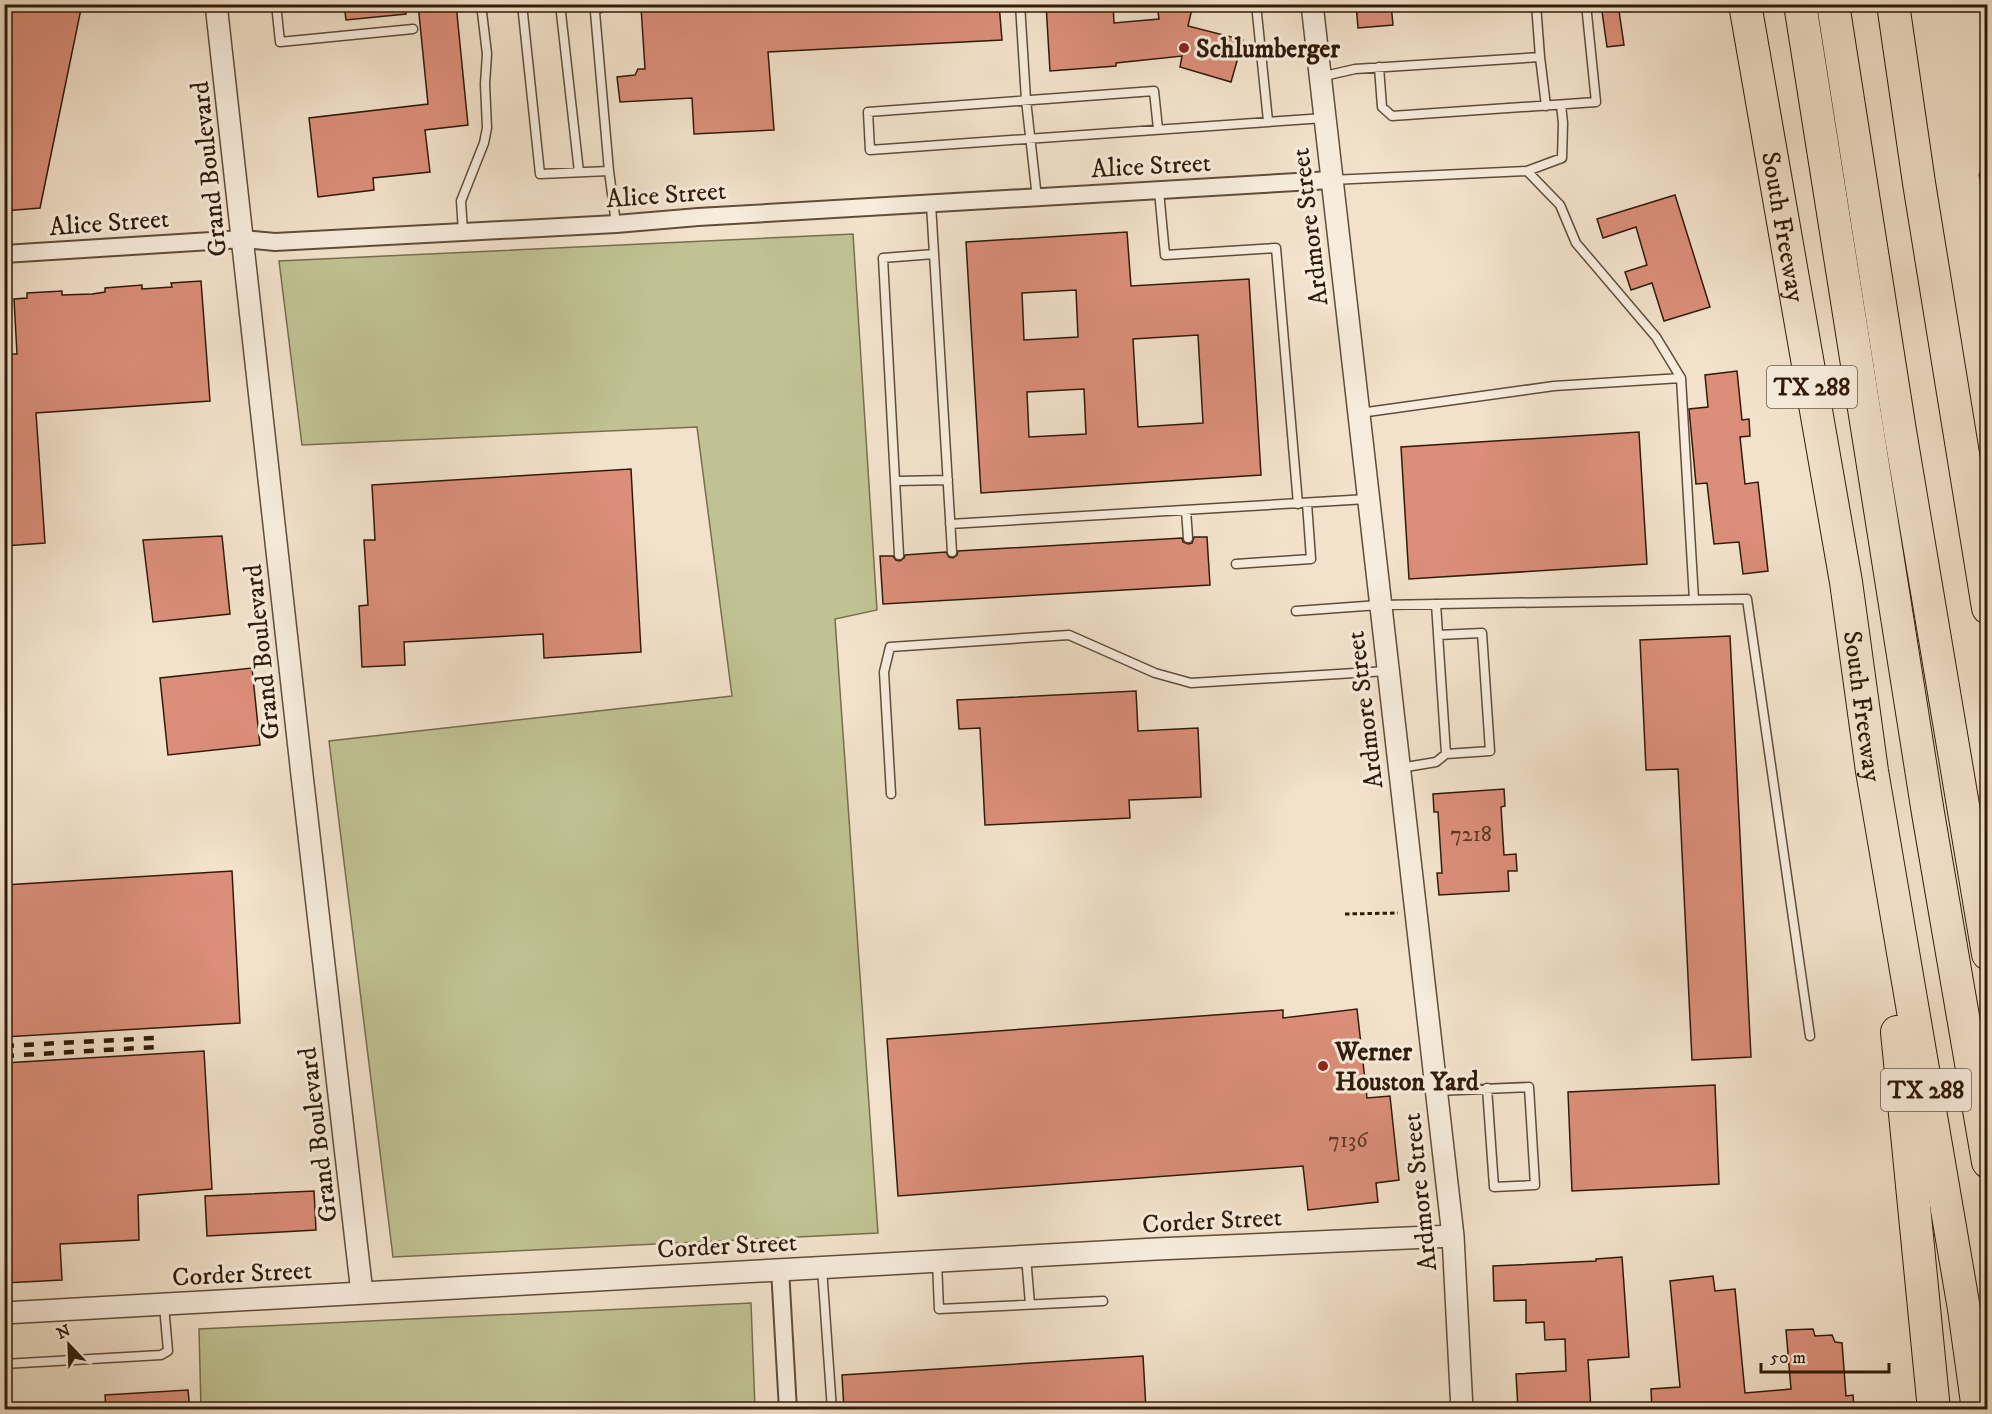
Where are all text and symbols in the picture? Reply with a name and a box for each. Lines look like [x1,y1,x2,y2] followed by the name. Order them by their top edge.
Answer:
[1196,33,1340,66] place label: Schlumberger
[1177,41,1191,55] marker: Schlumberger
[184,80,235,258] street label: Grand Boulevard
[1284,146,1337,308] street label: Ardmore Street
[1090,147,1212,186] street label: Alice Street
[1753,149,1812,305] street label: South Freeway
[605,175,727,216] street label: Alice Street
[48,203,170,244] street label: Alice Street
[1767,366,1857,408] road number: TX 288
[237,563,288,741] street label: Grand Boulevard
[1339,629,1392,791] street label: Ardmore Street
[1835,629,1889,785] street label: South Freeway
[1450,821,1492,848] house number: 7218
[1334,1036,1480,1099] place label: Werner Houston Yard
[291,1045,346,1224] street label: Grand Boulevard
[1316,1059,1330,1073] marker: Werner Houston Yard
[1881,1069,1971,1111] road number: TX 288
[1396,1111,1445,1272] street label: Ardmore Street
[1328,1127,1369,1154] house number: 7136
[1141,1201,1283,1242] street label: Corder Street
[656,1226,798,1267] street label: Corder Street
[171,1254,313,1295] street label: Corder Street
[39,1315,99,1375] north arrow
[54,1320,73,1344] text: N
[1761,1336,1888,1374] scale bar
[1770,1347,1806,1369] text: 50 m

